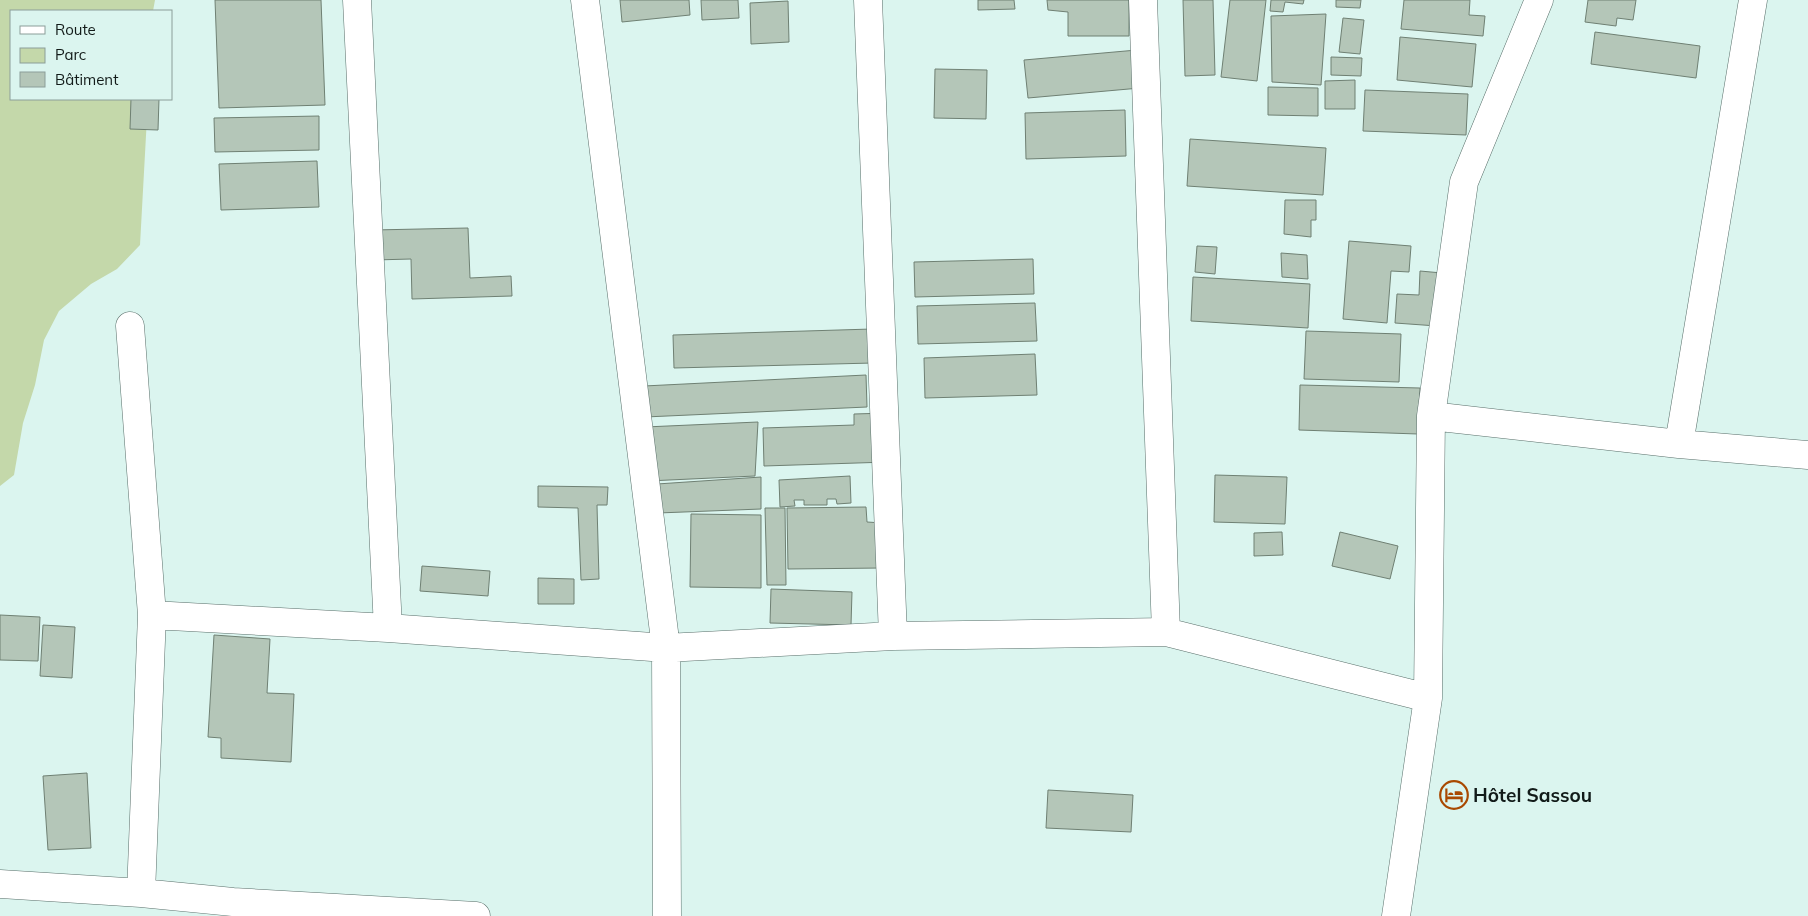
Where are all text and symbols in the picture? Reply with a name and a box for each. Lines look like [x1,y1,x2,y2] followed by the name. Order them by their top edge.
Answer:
[10,10,172,100] legend
[55,20,96,39] text: Route
[55,45,86,64] text: Parc
[55,70,118,89] text: Bâtiment
[1439,780,1469,810] hotel icon: Hôtel Sassou
[1473,783,1592,807] place label: Hôtel Sassou

